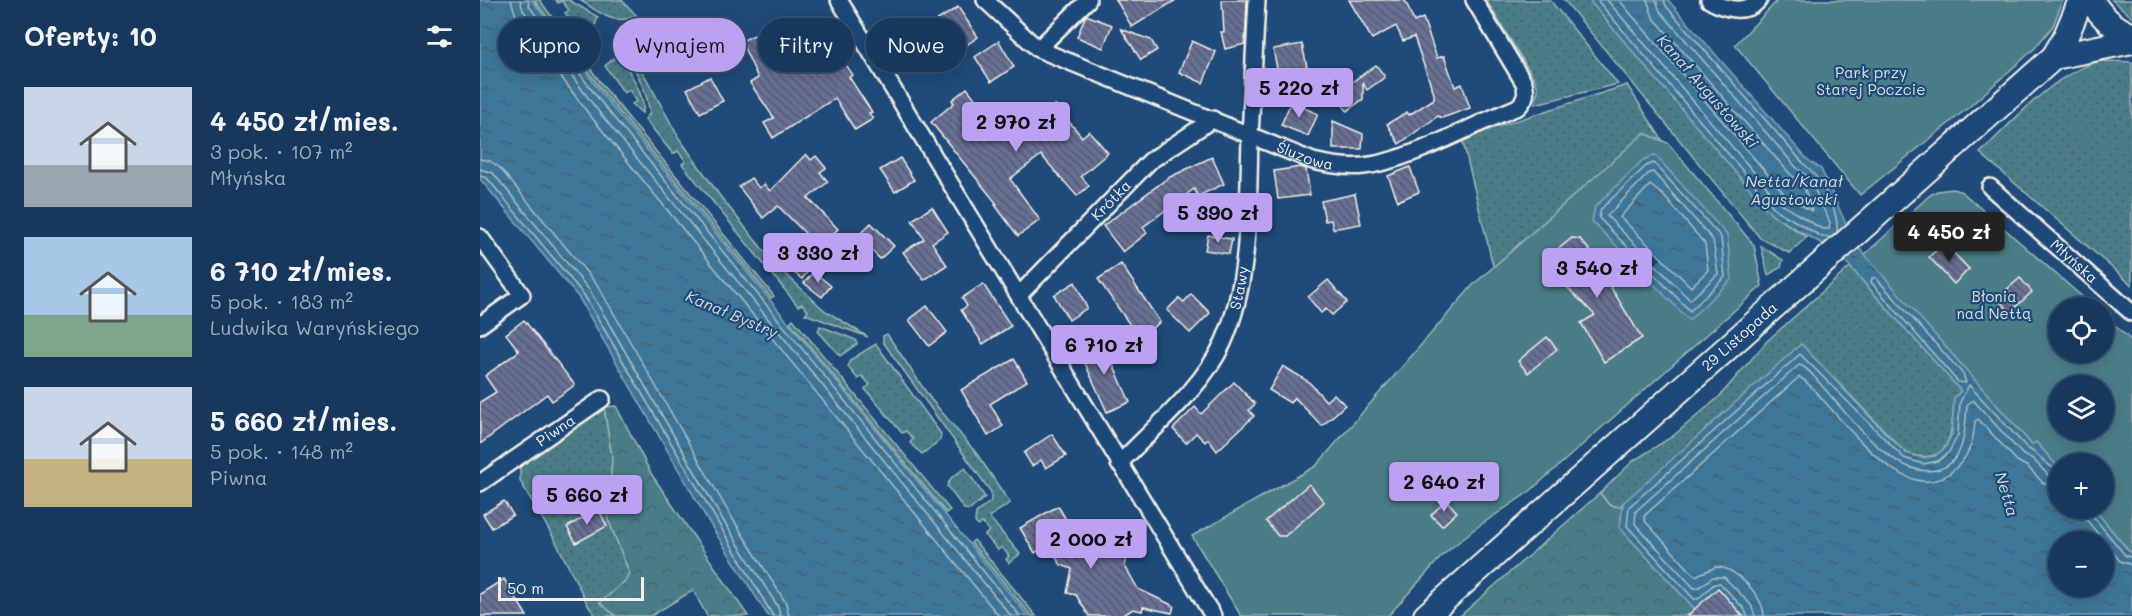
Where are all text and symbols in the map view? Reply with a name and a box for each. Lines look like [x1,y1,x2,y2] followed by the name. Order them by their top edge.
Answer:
[498,18,601,72] chip: Kupno
[613,18,746,72] chip: Wynajem
[758,18,854,72] chip: Filtry
[866,18,966,72] chip: Nowe
[24,19,157,53] text: Oferty: 10
[423,20,456,53] icon: filters
[1653,29,1764,152] water label: Kanał Augustowski
[1817,62,1925,99] park label: Park przy Starej Poczcie
[1237,68,1361,119] pin: 5 220 zł
[1259,74,1339,100] text: 5 220 zł
[954,102,1078,153] pin: 2 970 zł
[210,104,399,138] text: 4 450 zł/mies.
[976,108,1056,134] text: 2 970 zł
[72,111,144,183] icon: home
[1274,136,1335,174] street label: Śluzowa
[210,138,353,164] text: 3 pok. · 107 m²
[210,164,286,190] text: Młyńska
[1745,170,1844,209] water label: Netta/Kanał Agustowski
[1086,175,1135,225] street label: Krótka
[1156,193,1280,244] pin: 5 390 zł
[1177,199,1259,225] text: 5 390 zł
[1887,212,2011,263] pin: 4 450 zł
[1908,218,1990,244] text: 4 450 zł
[756,233,880,284] pin: 3 330 zł
[2046,234,2103,287] street label: Młyńska
[777,239,859,265] text: 3 330 zł
[1535,248,1659,299] pin: 3 540 zł
[210,254,392,288] text: 6 710 zł/mies.
[1556,254,1638,280] text: 3 540 zł
[72,261,144,333] icon: home
[1224,265,1252,312] street label: Stawy
[683,285,782,343] water label: Kanał Bystry
[1957,286,2031,323] park label: Błonia nad Nettą
[210,288,353,314] text: 5 pok. · 183 m²
[1697,297,1781,375] street label: 29 Listopada
[2048,297,2114,597] map controls
[2048,297,2114,363] button: locate
[210,314,419,340] text: Ludwika Waryńskiego
[1042,325,1166,376] pin: 6 710 zł
[1065,331,1143,357] text: 6 710 zł
[2048,375,2114,441] button: layers
[210,404,397,438] text: 5 660 zł/mies.
[532,410,579,450] street label: Piwna
[72,411,144,483] icon: home
[210,438,353,464] text: 5 pok. · 148 m²
[2048,453,2114,519] button: +
[1382,462,1506,513] pin: 2 640 zł
[210,464,267,490] text: Piwna
[1403,468,1485,494] text: 2 640 zł
[1991,469,2024,519] water label: Netta
[525,475,649,526] pin: 5 660 zł
[546,481,628,507] text: 5 660 zł
[1029,519,1153,570] pin: 2 000 zł
[1050,525,1132,551] text: 2 000 zł
[2048,531,2114,597] button: −
[498,574,644,602] scale bar
[507,577,544,598] text: 50 m

